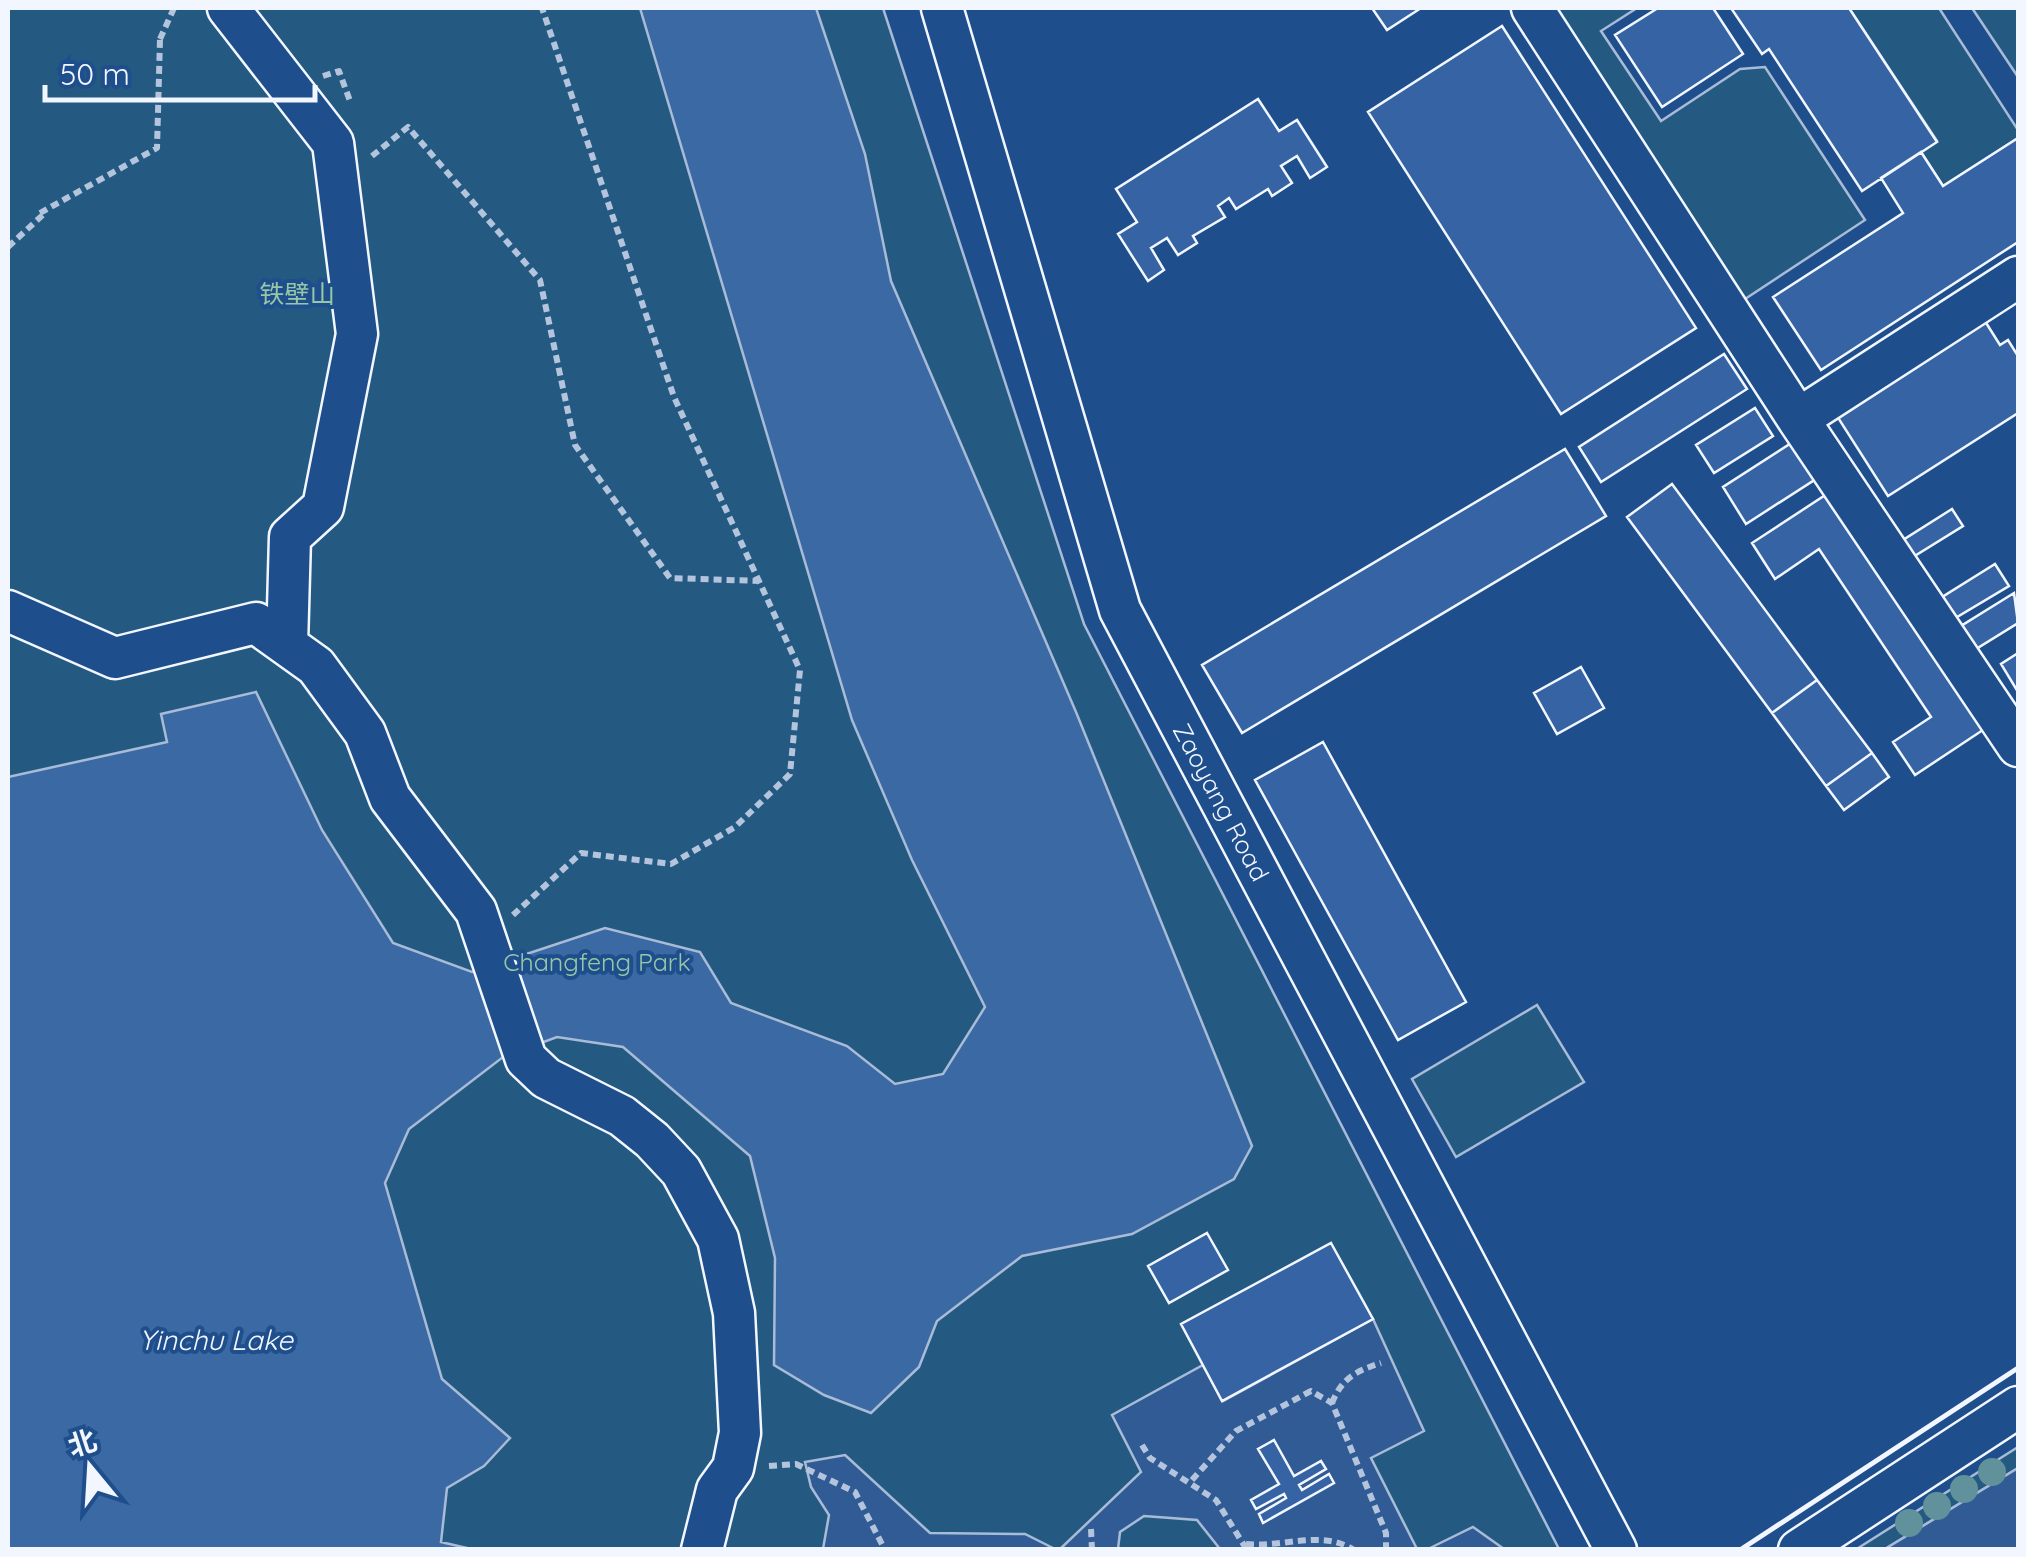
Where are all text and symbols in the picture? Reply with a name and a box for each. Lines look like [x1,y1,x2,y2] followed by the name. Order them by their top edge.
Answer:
[45,40,315,102] scale bar
[60,55,130,93] text: 50 m
[259,278,335,309] park label: 铁壁山
[1167,717,1276,886] street label: Zaoyang Road
[503,946,691,977] park label: Changfeng Park
[139,1322,294,1357] water label: Yinchu Lake
[40,1417,140,1517] north arrow
[63,1422,101,1464] text: 北

